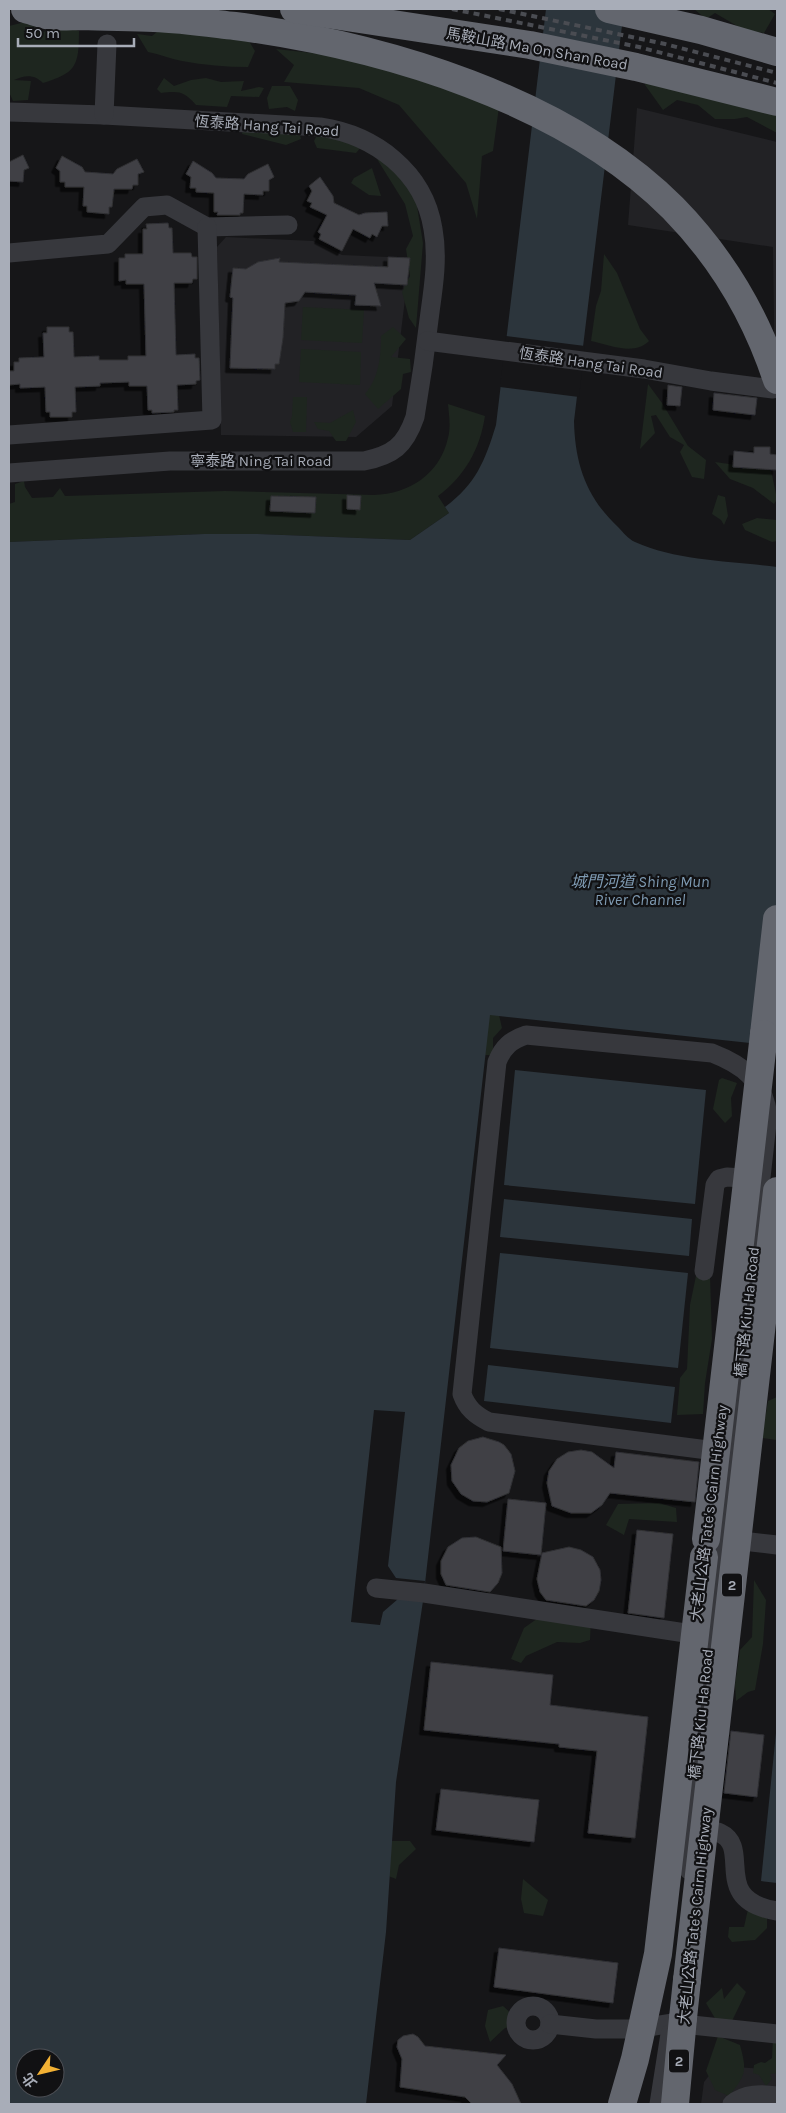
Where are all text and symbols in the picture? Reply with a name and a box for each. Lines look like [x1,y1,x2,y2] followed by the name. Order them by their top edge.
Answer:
[18,15,134,47] scale bar
[25,24,60,42] text: 50 m
[445,24,629,74] street label: 馬鞍山路 Ma On Shan Road
[194,112,340,140] street label: 恆泰路 Hang Tai Road
[518,344,664,382] street label: 恆泰路 Hang Tai Road
[190,452,332,470] street label: 寧泰路 Ning Tai Road
[571,872,710,909] water label: 城門河道 Shing Mun River Channel
[731,1246,763,1378] street label: 橋下路 Kiu Ha Road
[687,1404,731,1622] street label: 大老山公路 Tate's Cairn Highway
[722,1574,742,1596] road number: 2
[685,1648,717,1780] street label: 橋下路 Kiu Ha Road
[675,1807,715,2025] street label: 大老山公路 Tate's Cairn Highway
[15,2048,65,2098] north arrow
[669,2050,689,2072] road number: 2
[19,2070,41,2091] text: 北

